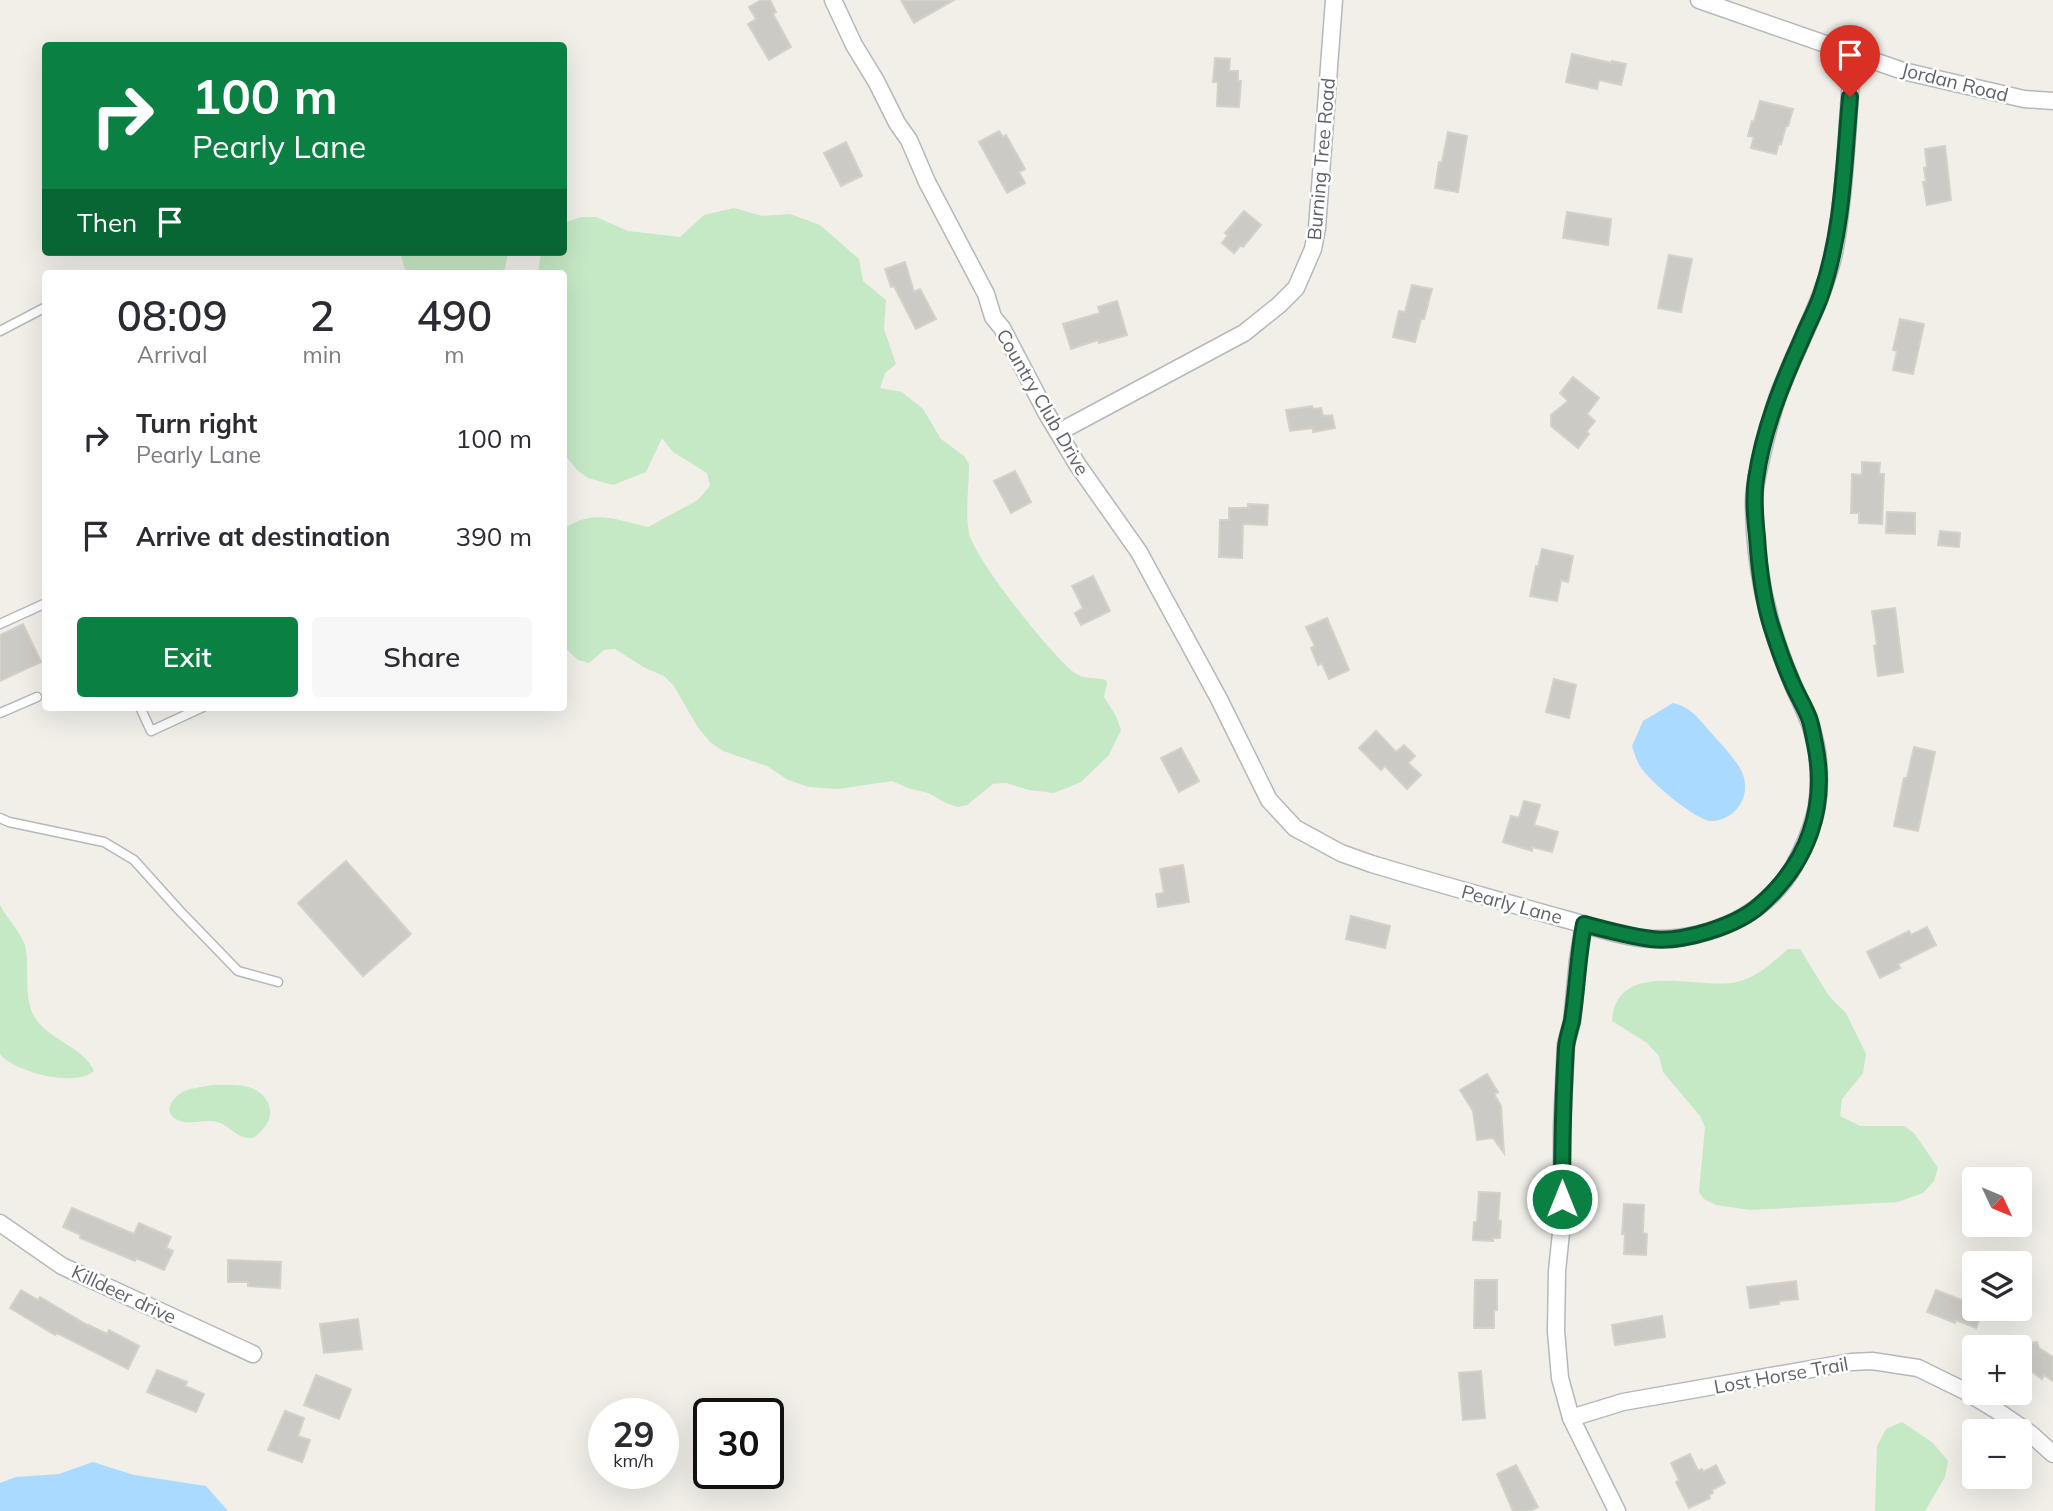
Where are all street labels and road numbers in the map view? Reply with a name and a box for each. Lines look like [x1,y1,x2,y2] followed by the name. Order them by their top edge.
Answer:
[1899,57,2011,107] street label: Jordan Road
[1302,77,1340,241] street label: Burning Tree Road
[991,324,1095,480] street label: Country Club Drive
[1459,879,1565,929] street label: Pearly Lane
[68,1259,180,1329] street label: Killdeer drive
[1712,1351,1850,1399] street label: Lost Horse Trail

